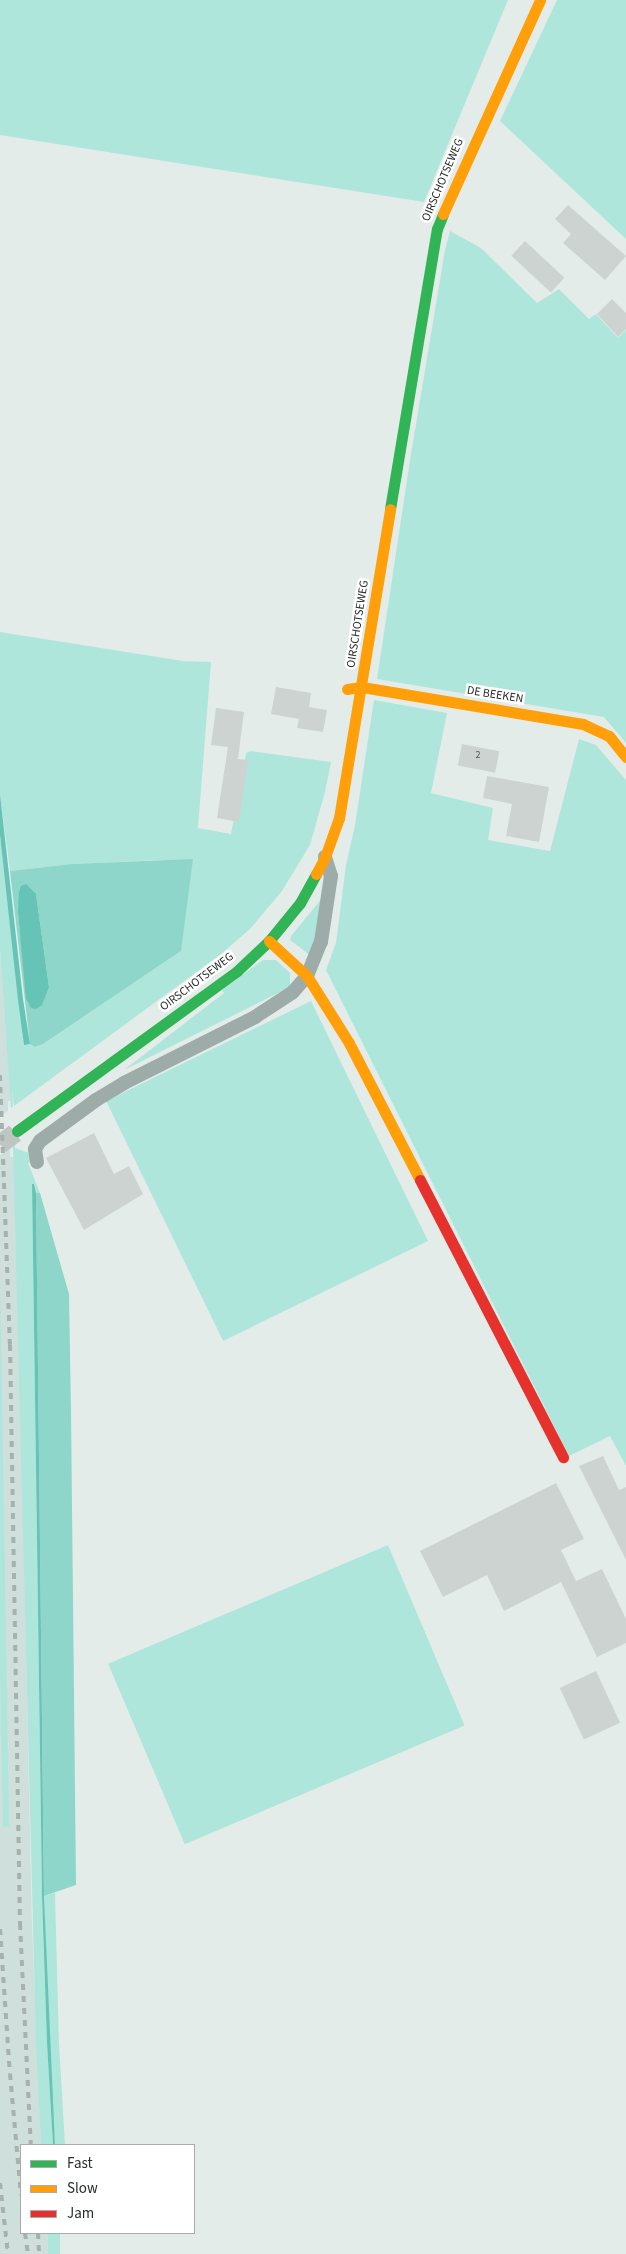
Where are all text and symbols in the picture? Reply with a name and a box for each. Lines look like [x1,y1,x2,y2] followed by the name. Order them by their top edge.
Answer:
[419,136,467,224] street label: OIRSCHOTSEWEG
[344,579,372,669] street label: OIRSCHOTSEWEG
[466,683,524,707] street label: DE BEEKEN
[476,750,480,762] house number: 2
[157,950,237,1014] street label: OIRSCHOTSEWEG
[20,2144,195,2234] legend
[67,2153,93,2174] text: Fast
[67,2178,98,2199] text: Slow
[67,2203,94,2224] text: Jam

